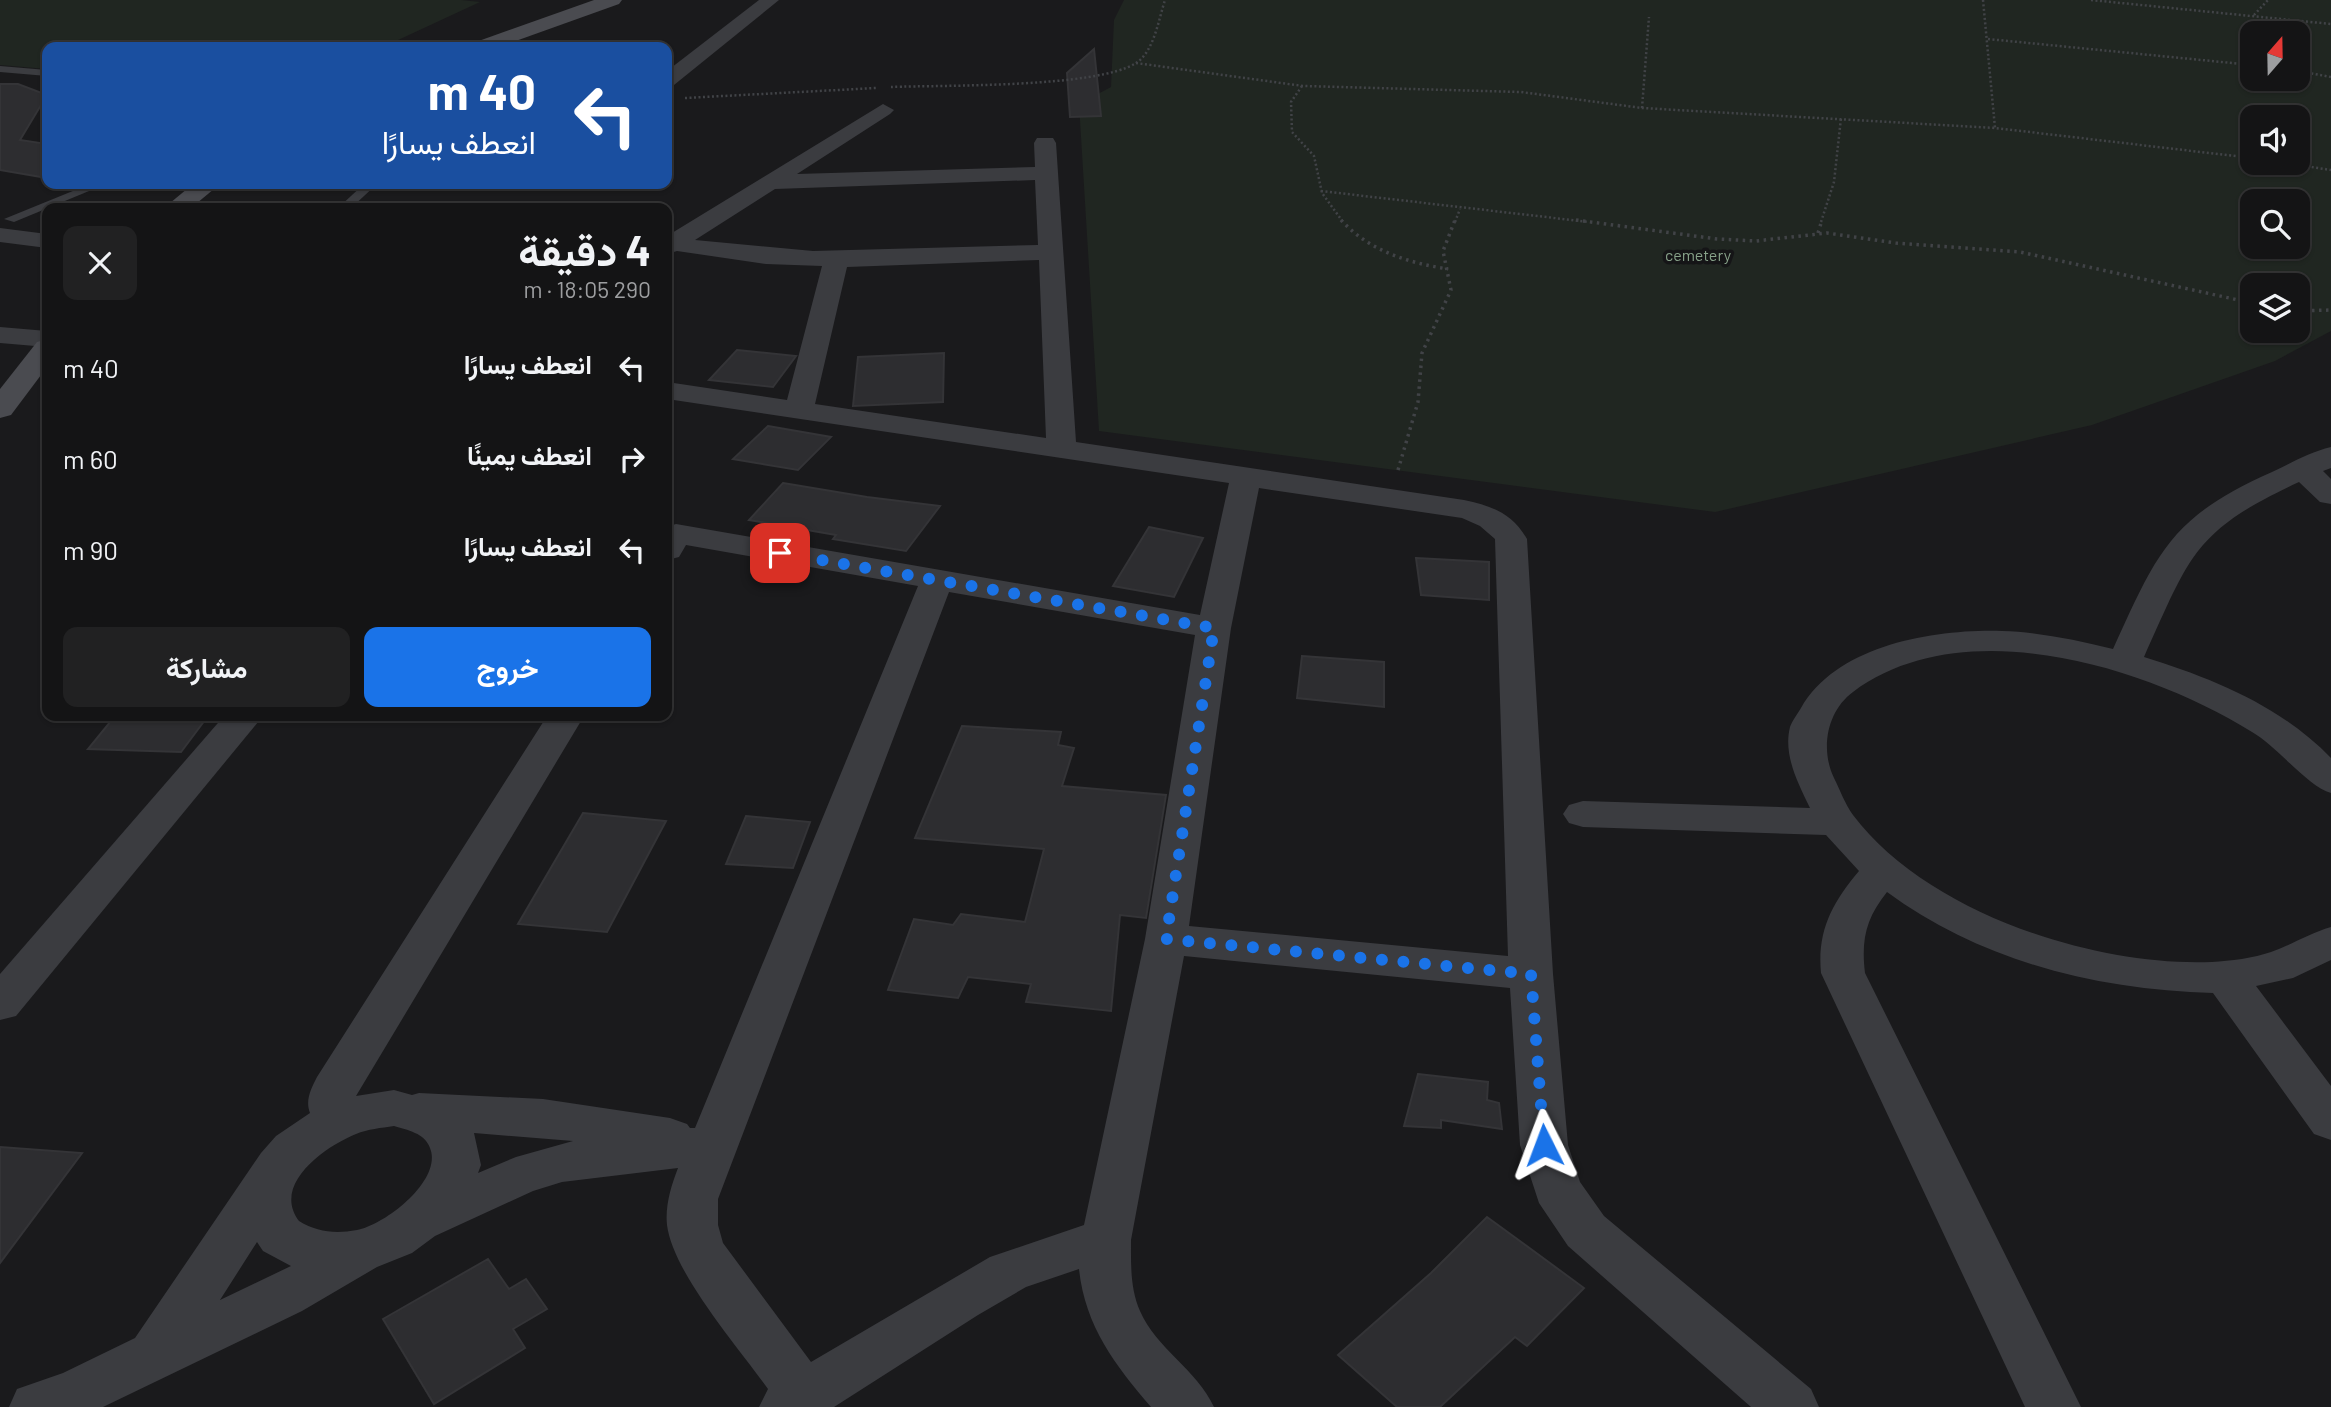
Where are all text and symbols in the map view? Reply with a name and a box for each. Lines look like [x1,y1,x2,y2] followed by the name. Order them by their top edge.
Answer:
[2240,21,2310,91] north arrow
[2240,21,2310,343] map controls
[428,61,536,120] text: 40 m
[560,70,651,161] icon: left
[2240,105,2310,175] button: sound
[382,122,536,160] text: انعطف يسارًا
[2240,189,2310,259] button: search
[518,224,651,274] text: 4 دقيقة
[63,226,137,300] button: close
[1665,245,1732,264] park label: cemetery
[2240,273,2310,343] button: layers
[523,275,651,303] text: 290 m · 18:05
[464,348,592,379] text: انعطف يسارًا
[613,349,651,387] icon: left
[63,352,119,383] text: 40 m
[467,439,592,470] text: انعطف يمينًا
[613,440,651,478] icon: right
[63,443,118,474] text: 60 m
[750,523,810,583] pin
[464,530,592,561] text: انعطف يسارًا
[613,531,651,569] icon: left
[63,534,118,565] text: 90 m
[761,534,799,572] icon: arrive
[63,627,350,707] button: مشاركة
[364,627,651,707] button: خروج
[1507,1108,1581,1182] position arrow

